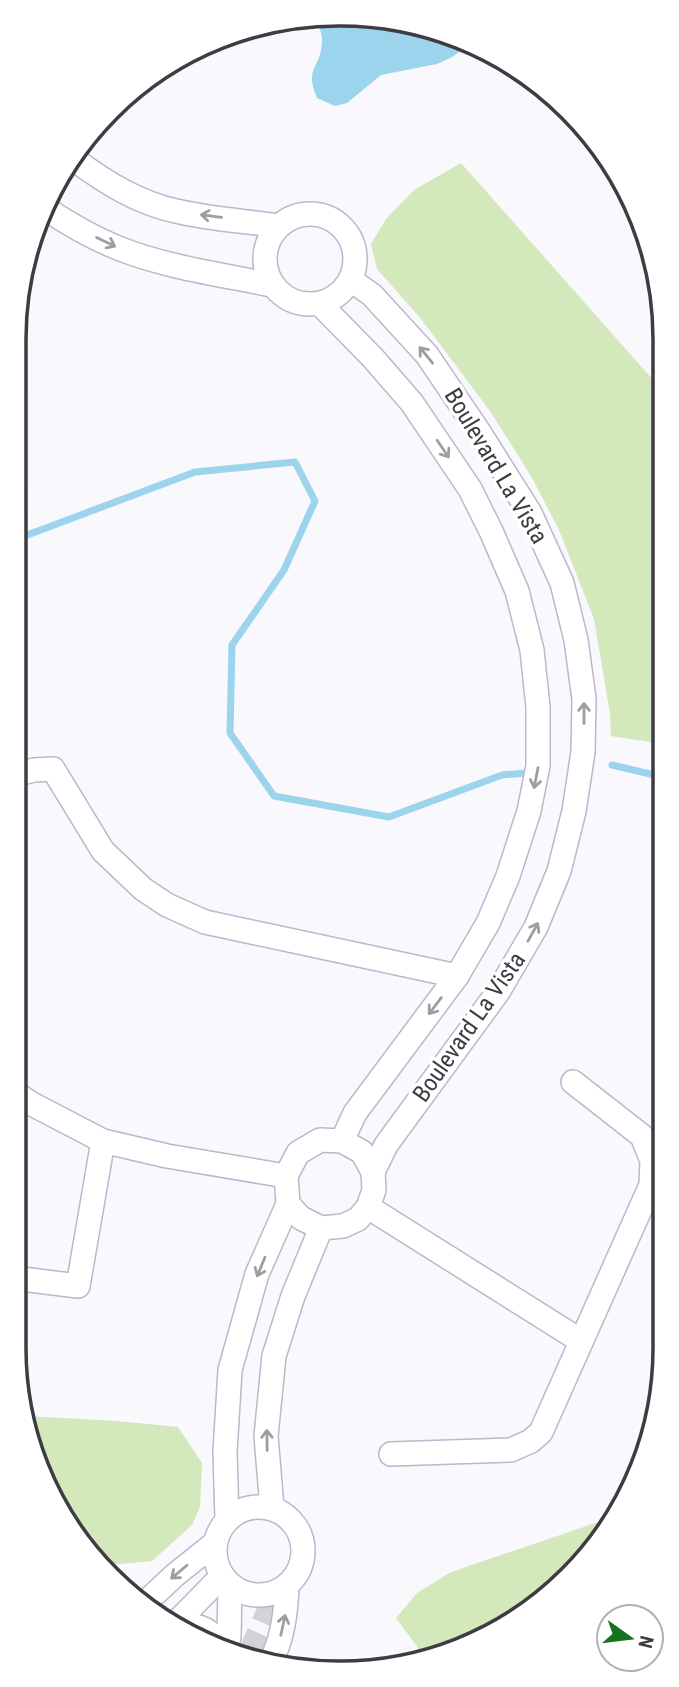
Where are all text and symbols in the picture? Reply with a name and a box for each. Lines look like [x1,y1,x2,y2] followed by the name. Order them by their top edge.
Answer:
[200,210,223,223] one-way arrow
[95,236,116,249] one-way arrow
[418,346,433,364] one-way arrow
[439,383,553,549] street label: Boulevard La Vista
[436,439,450,458] one-way arrow
[577,702,591,725] one-way arrow
[528,766,542,789] one-way arrow
[526,923,540,943] one-way arrow
[407,947,531,1107] street label: Boulevard La Vista
[427,996,442,1015] one-way arrow
[254,1255,267,1277] one-way arrow
[261,1429,274,1452] one-way arrow
[170,1564,188,1580] one-way arrow
[595,1603,665,1673] north arrow
[277,1614,290,1636] one-way arrow
[633,1634,659,1650] text: N

